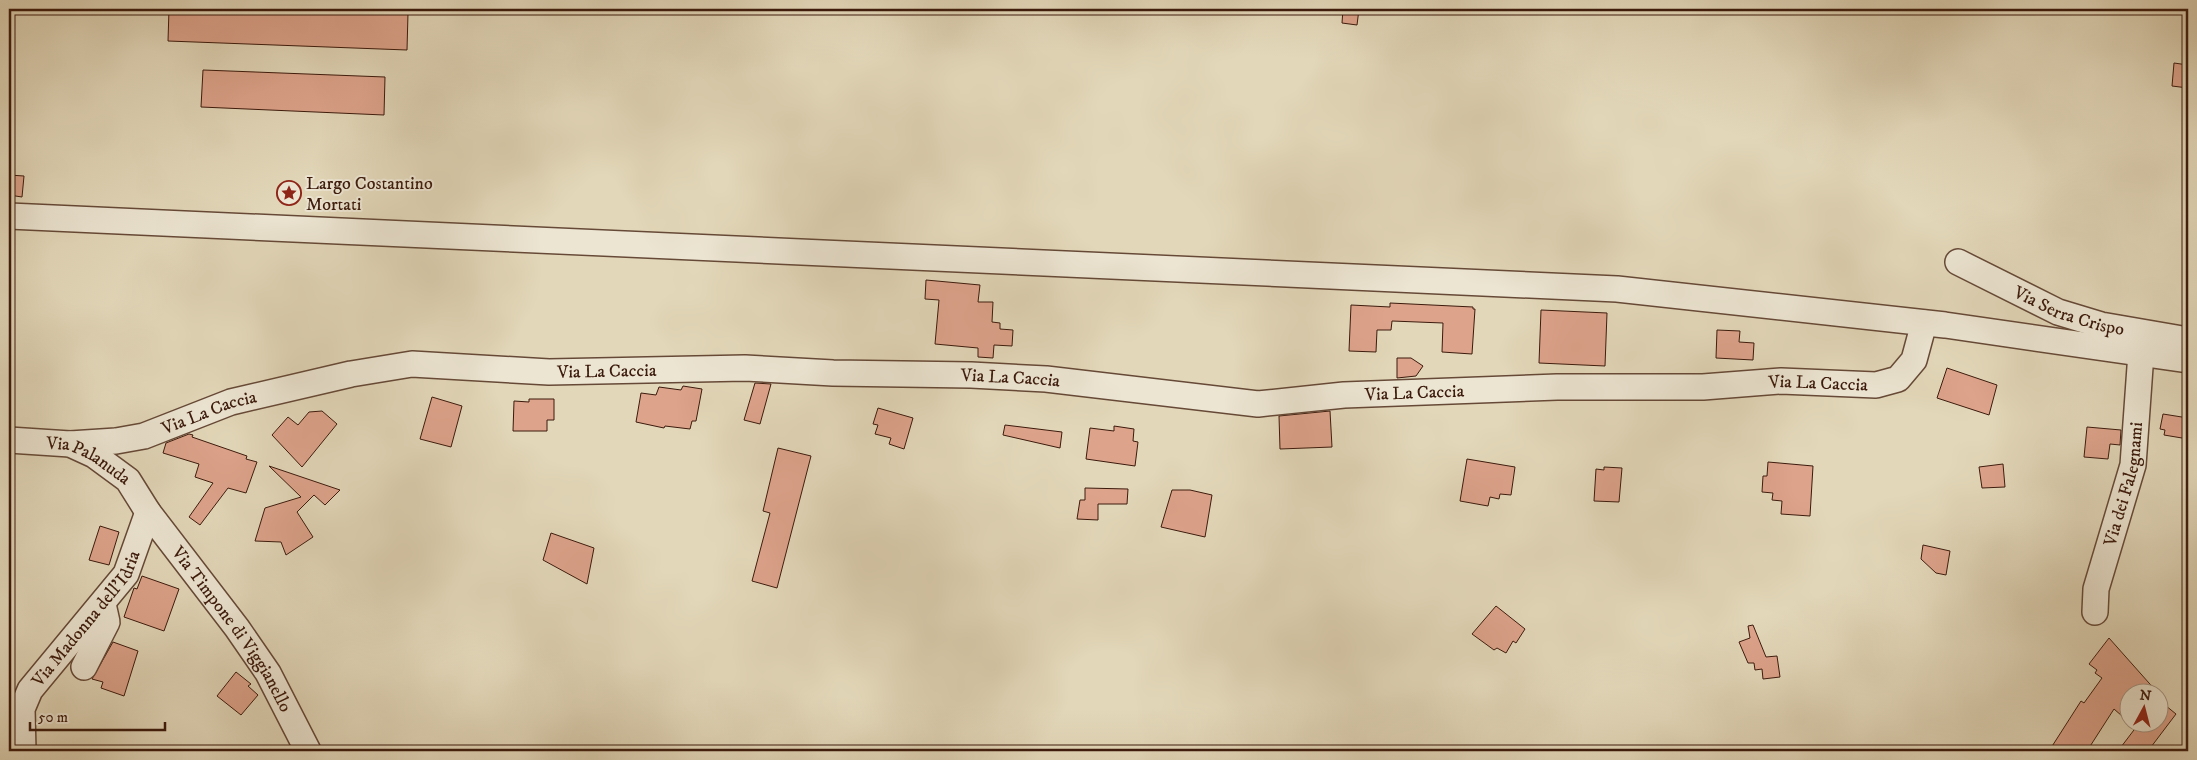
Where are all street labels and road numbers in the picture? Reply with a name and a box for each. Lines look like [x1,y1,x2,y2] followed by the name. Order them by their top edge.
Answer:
[2009,281,2126,341] street label: Via Serra Crispo
[556,360,657,384] street label: Via La Caccia
[960,365,1062,393] street label: Via La Caccia
[1767,371,1869,397] street label: Via La Caccia
[1363,380,1465,406] street label: Via La Caccia
[158,386,259,440] street label: Via La Caccia
[2099,421,2148,550] street label: Via dei Falegnami
[44,432,135,490] street label: Via Palanuda
[166,542,296,716] street label: Via Timpone di Viggianello
[27,548,145,692] street label: Via Madonna dell'Idria

